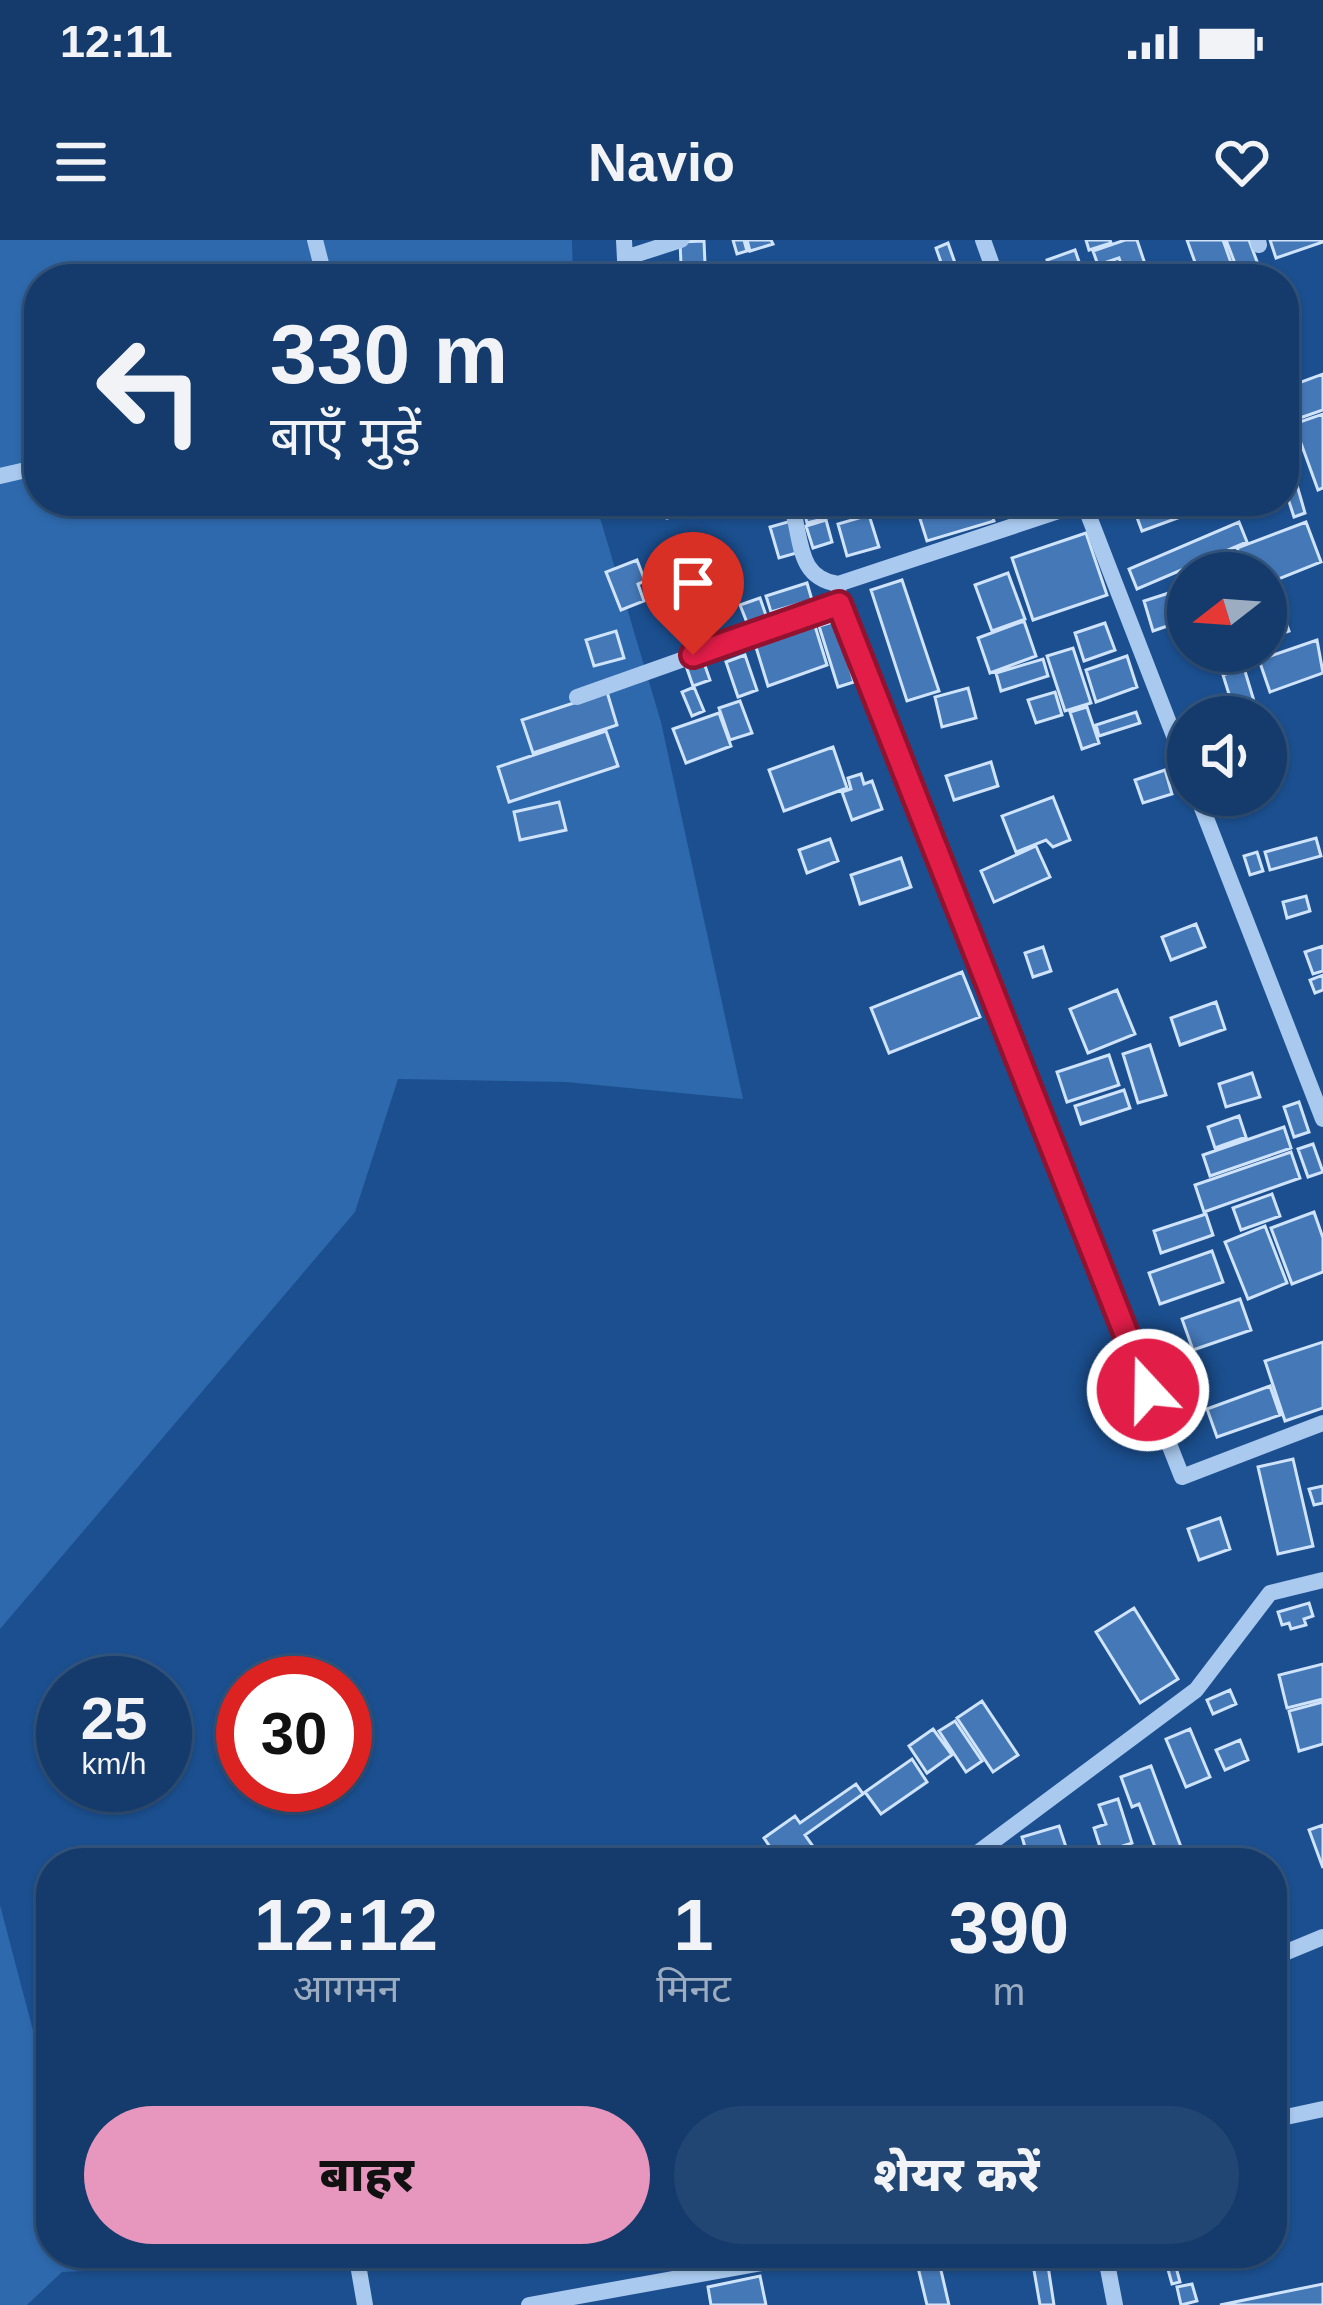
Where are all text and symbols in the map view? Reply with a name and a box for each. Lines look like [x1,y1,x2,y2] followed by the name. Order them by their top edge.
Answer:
[60,16,173,67] text: 12:11
[48,129,114,195] icon: menu
[1209,129,1275,195] icon: heart
[588,132,735,192] text: Navio
[270,307,508,401] text: 330 m
[72,312,228,468] icon: left
[270,406,421,466] text: बाएँ मुड़ें
[642,532,744,655] pin
[660,550,726,616] icon: arrive
[1167,552,1287,672] north arrow
[1167,552,1287,816] map controls
[1167,696,1287,816] button: sound
[1085,1327,1211,1453] position arrow
[216,1656,372,1812] speed limit sign: 30
[81,1685,147,1752] text: 25
[81,1747,147,1780] text: km/h
[254,1885,438,1965] text: 12:12
[673,1885,714,1965] text: 1
[949,1888,1069,1968] text: 390
[293,1967,399,2010] text: आगमन
[656,1967,731,2010] text: मिनट
[993,1970,1025,2013] text: m
[84,2106,650,2244] button: बाहर
[674,2106,1239,2244] button: शेयर करें

